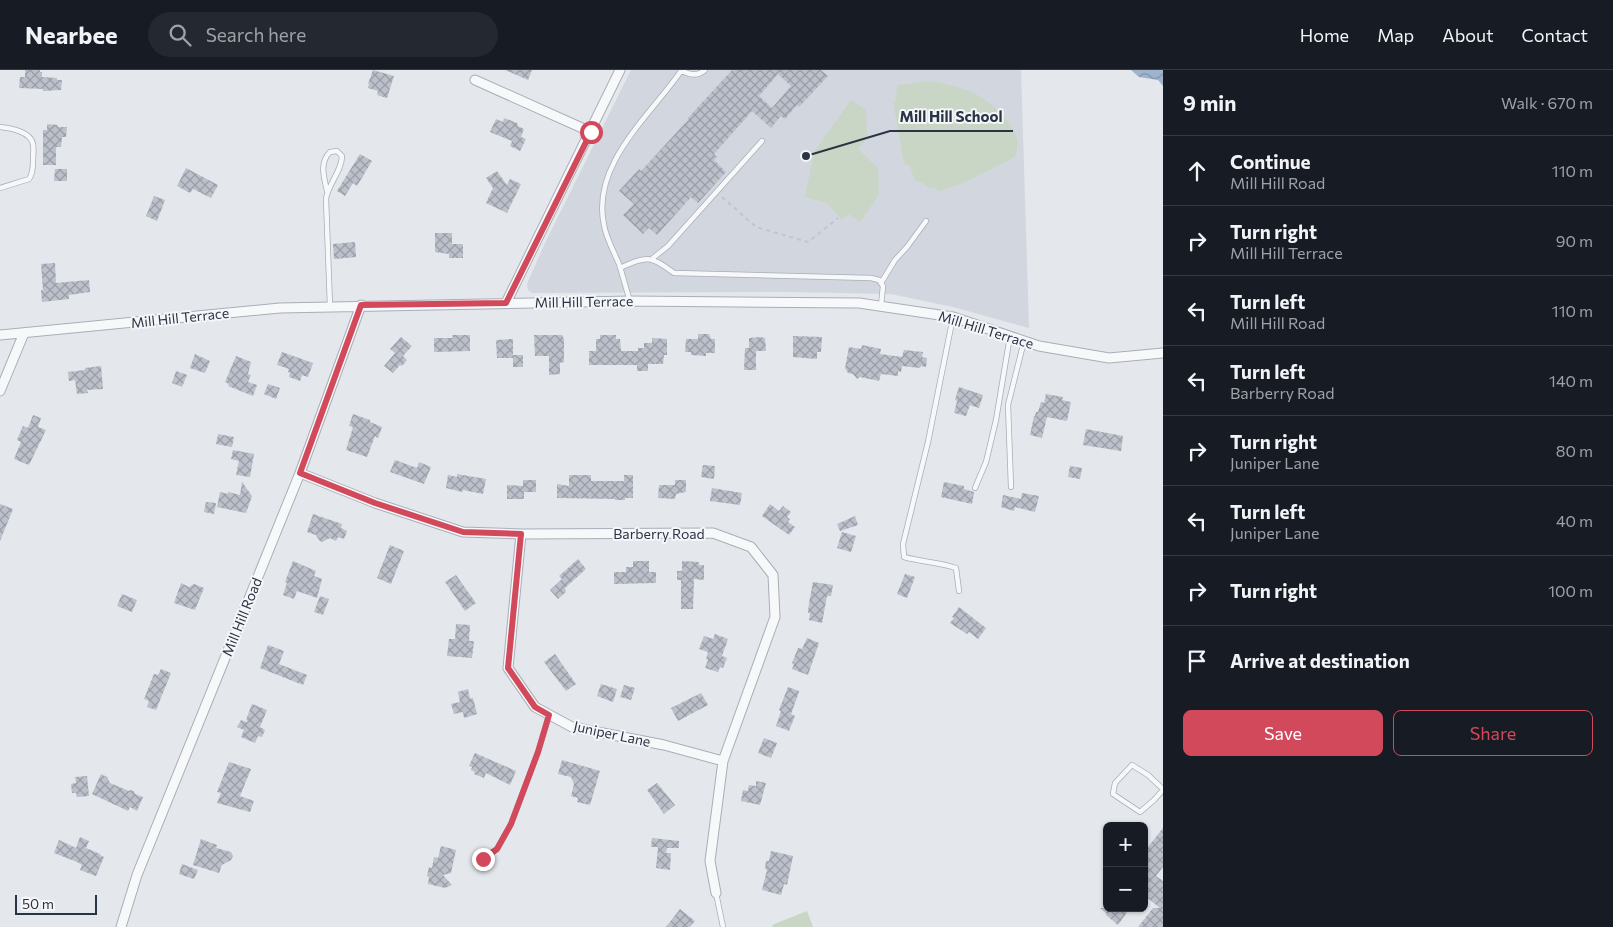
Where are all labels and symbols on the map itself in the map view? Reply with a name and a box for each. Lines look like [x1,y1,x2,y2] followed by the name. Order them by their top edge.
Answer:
[890,101,1013,131] callout: Mill Hill School
[899,107,1003,125] text: Mill Hill School
[580,121,603,144] route start
[535,292,633,311] street label: Mill Hill Terrace
[130,304,230,331] street label: Mill Hill Terrace
[936,307,1036,352] street label: Mill Hill Terrace
[613,525,705,542] street label: Barberry Road
[218,575,265,659] street label: Mill Hill Road
[572,717,652,750] street label: Juniper Lane
[472,848,495,871] route end
[15,892,98,915] scale bar

